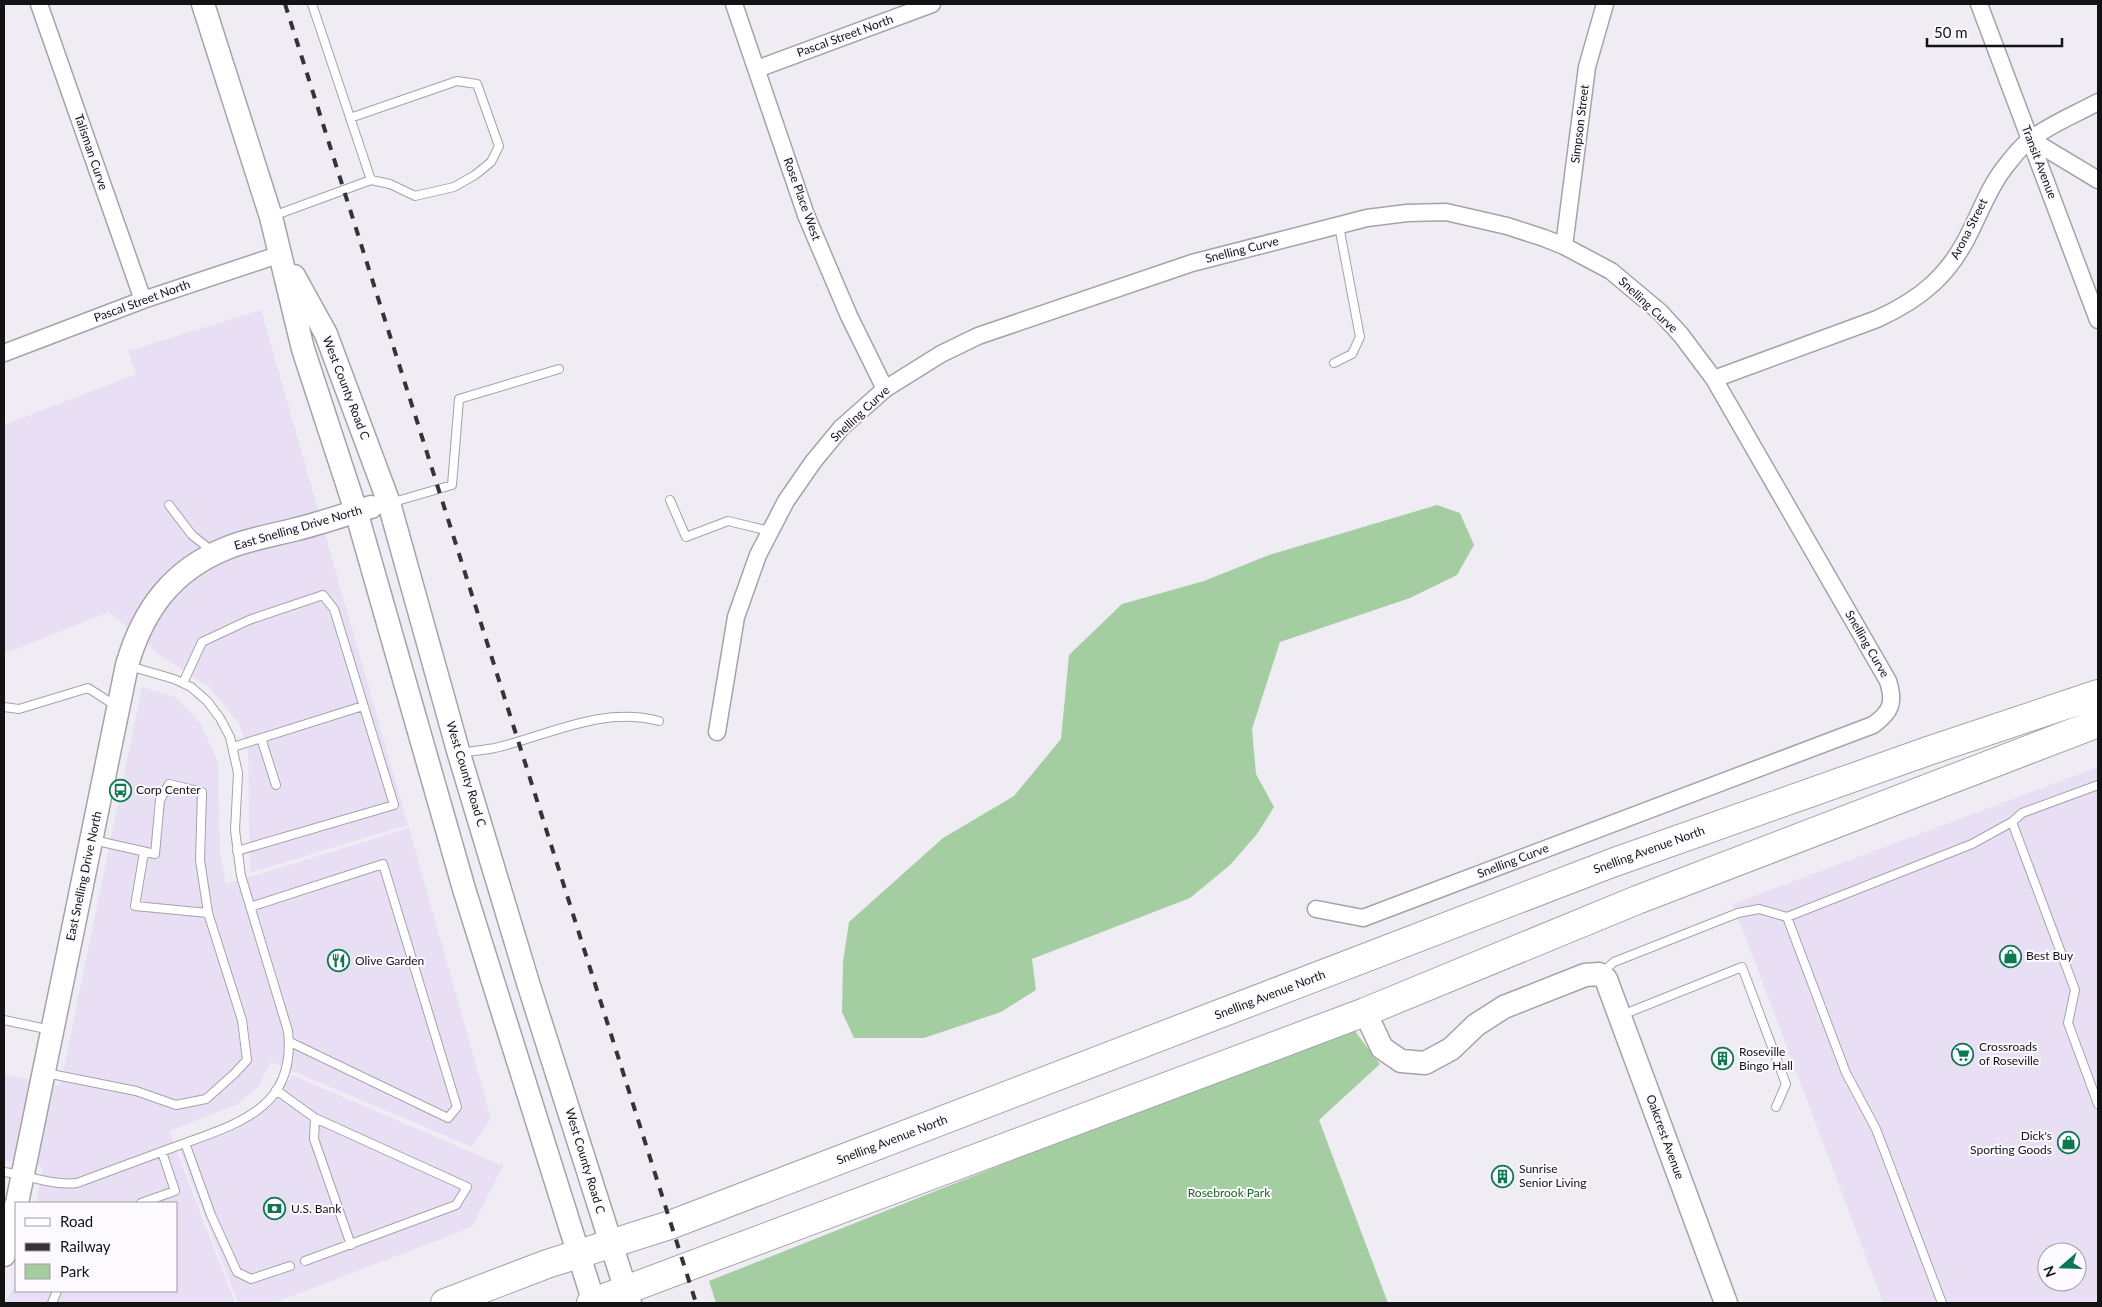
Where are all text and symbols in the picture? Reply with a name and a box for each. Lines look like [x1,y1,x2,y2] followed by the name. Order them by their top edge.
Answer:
[795,11,895,60] street label: Pascal Street North
[1927,15,2062,47] scale bar
[1934,23,1968,41] text: 50 m
[1567,83,1592,164] street label: Simpson Street
[71,112,112,192] street label: Talisman Curve
[2019,123,2060,201] street label: Transit Avenue
[781,155,825,243] street label: Rose Place West
[1947,195,1991,262] street label: Arona Street
[1204,233,1280,266] street label: Snelling Curve
[1616,273,1681,336] street label: Snelling Curve
[92,276,192,325] street label: Pascal Street North
[320,334,373,442] street label: West County Road C
[827,382,892,445] street label: Snelling Curve
[232,502,363,553] street label: East Snelling Drive North
[1842,607,1893,680] street label: Snelling Curve
[443,719,490,828] street label: West County Road C
[108,778,132,802] bus stop icon: Corp Center
[136,782,201,797] place label: Corp Center
[62,810,105,942] street label: East Snelling Drive North
[1591,822,1707,877] street label: Snelling Avenue North
[1475,840,1551,881] street label: Snelling Curve
[1998,944,2022,968] shop icon: Best Buy
[2026,948,2074,963] place label: Best Buy
[327,949,351,973] restaurant icon: Olive Garden
[355,953,424,968] place label: Olive Garden
[1212,966,1327,1023] street label: Snelling Avenue North
[1979,1039,2039,1068] place label: Crossroads of Roseville
[1951,1042,1975,1066] supermarket icon: Crossroads of Roseville
[1739,1044,1793,1073] place label: Roseville Bingo Hall
[1711,1047,1735,1071] building icon: Roseville Bingo Hall
[1643,1092,1688,1181] street label: Oakcrest Avenue
[562,1106,609,1215] street label: West County Road C
[834,1111,949,1168] street label: Snelling Avenue North
[1970,1128,2052,1157] place label: Dick's Sporting Goods
[2056,1131,2080,1155] shop icon: Dick's Sporting Goods
[1519,1161,1586,1190] place label: Sunrise Senior Living
[1491,1164,1515,1188] building icon: Sunrise Senior Living
[1188,1185,1271,1200] park label: Rosebrook Park
[263,1197,287,1221] bank icon: U.S. Bank
[291,1201,342,1216] place label: U.S. Bank
[15,1202,178,1292] legend
[60,1212,93,1230] text: Road
[60,1237,111,1255] text: Railway
[2037,1242,2087,1292] north arrow
[60,1262,90,1280] text: Park
[2039,1264,2059,1280] text: N

